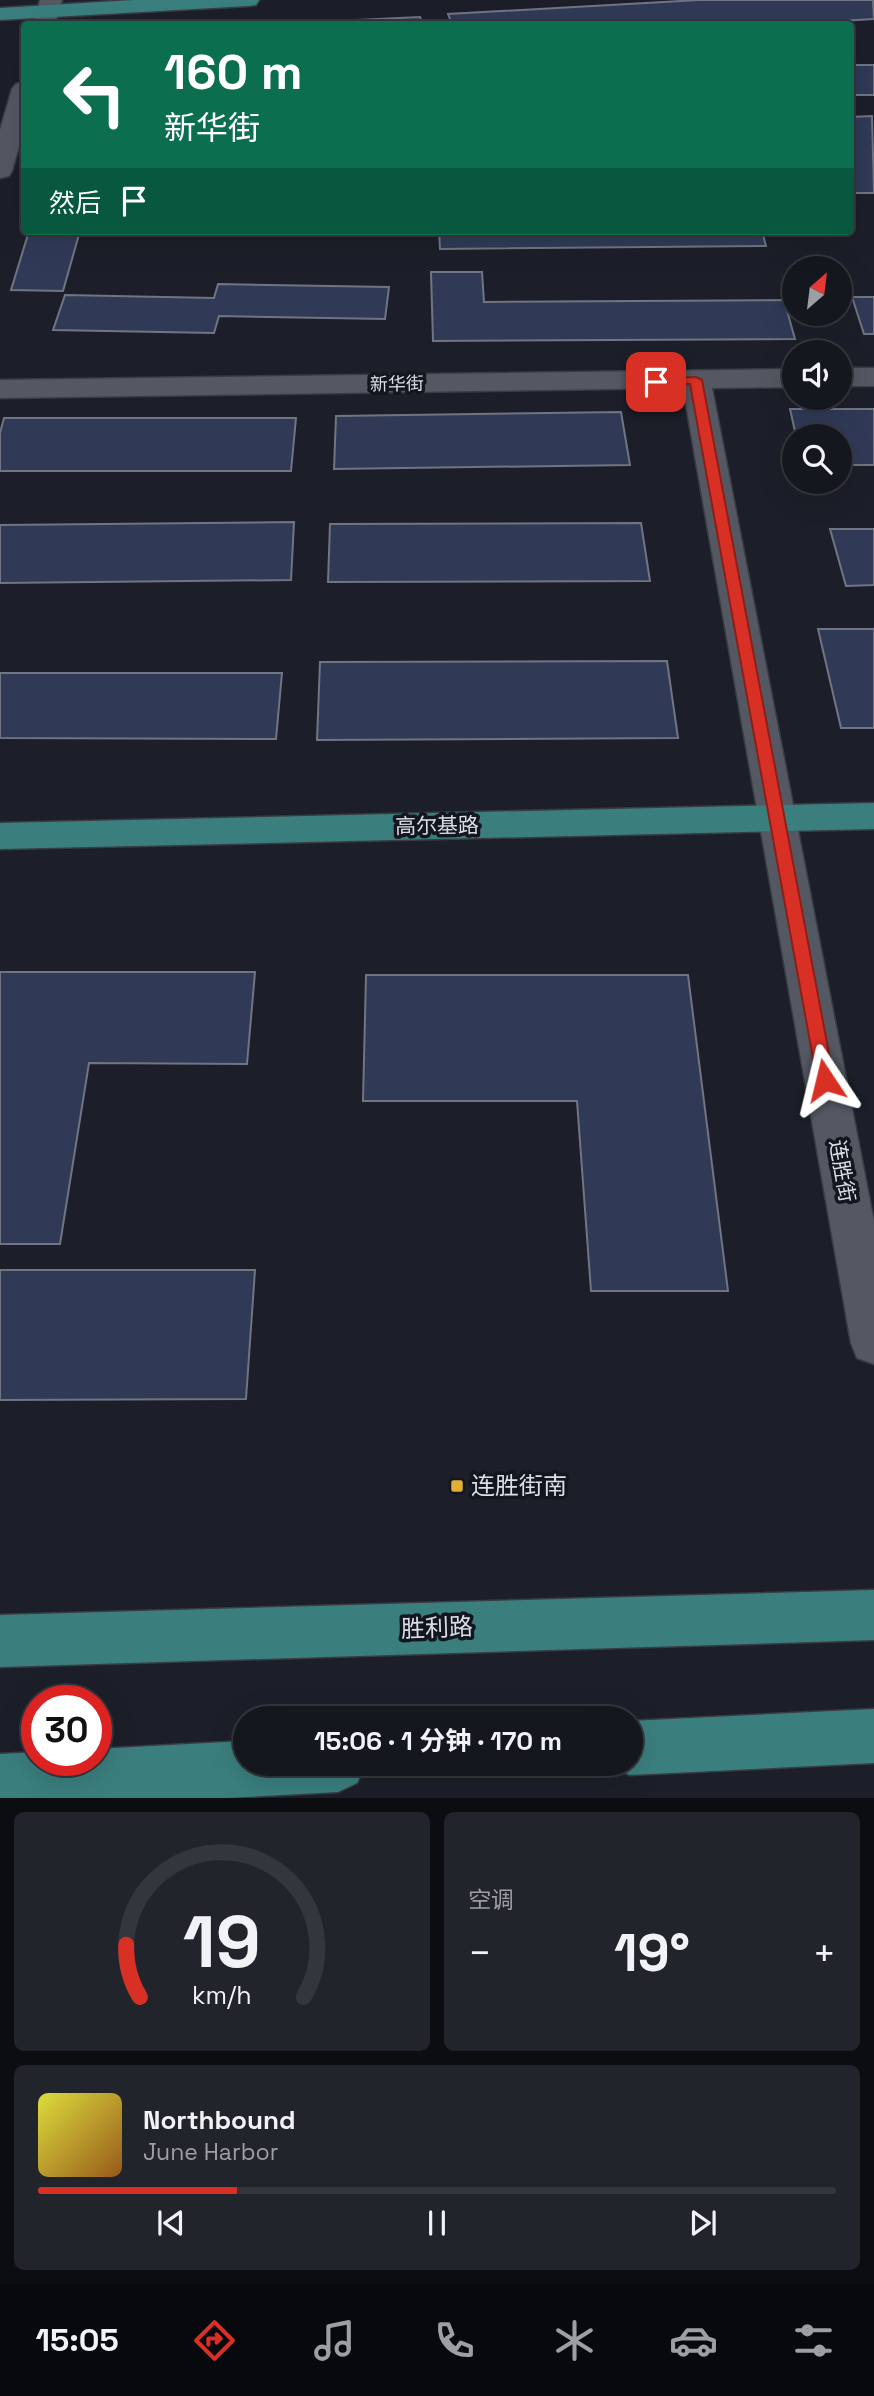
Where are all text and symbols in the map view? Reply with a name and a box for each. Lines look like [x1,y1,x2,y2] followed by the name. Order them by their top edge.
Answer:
[164,41,302,103] text: 160 m
[49,49,140,140] icon: left
[164,108,260,148] text: 新华街
[115,182,153,220] icon: arrive
[49,186,101,220] text: 然后
[782,256,852,326] north arrow
[782,256,852,494] map controls
[782,340,852,410] button: sound
[626,352,686,412] pin
[637,363,675,401] icon: arrive
[370,372,424,395] street label: 新华街
[782,424,852,494] button: search
[395,811,479,840] street label: 高尔基路
[788,1043,862,1117] position arrow
[824,1138,861,1204] street label: 连胜街
[471,1470,567,1501] place label: 连胜街南
[449,1478,465,1494] marker: 连胜街南
[400,1611,474,1644] street label: 胜利路
[21,1685,112,1776] speed limit sign: 30
[314,1724,562,1758] text: 15:06 · 1 分钟 · 170 m
[468,1885,514,1915] text: 空调
[183,1896,261,1989] text: 19
[614,1920,690,1986] text: 19°
[468,1929,492,1977] text: −
[812,1929,836,1977] text: +
[192,1979,252,2011] text: km/h
[143,2103,296,2137] text: Northbound
[143,2137,278,2167] text: June Harbor
[152,2204,190,2242] icon: previous
[418,2204,456,2242] icon: pause
[684,2204,722,2242] icon: next
[190,2316,239,2365] icon: directions
[310,2316,359,2365] icon: music
[430,2316,479,2365] icon: phone
[550,2316,599,2365] icon: climate
[669,2316,718,2365] icon: car
[789,2316,838,2365] icon: filters
[35,2320,119,2360] text: 15:05

